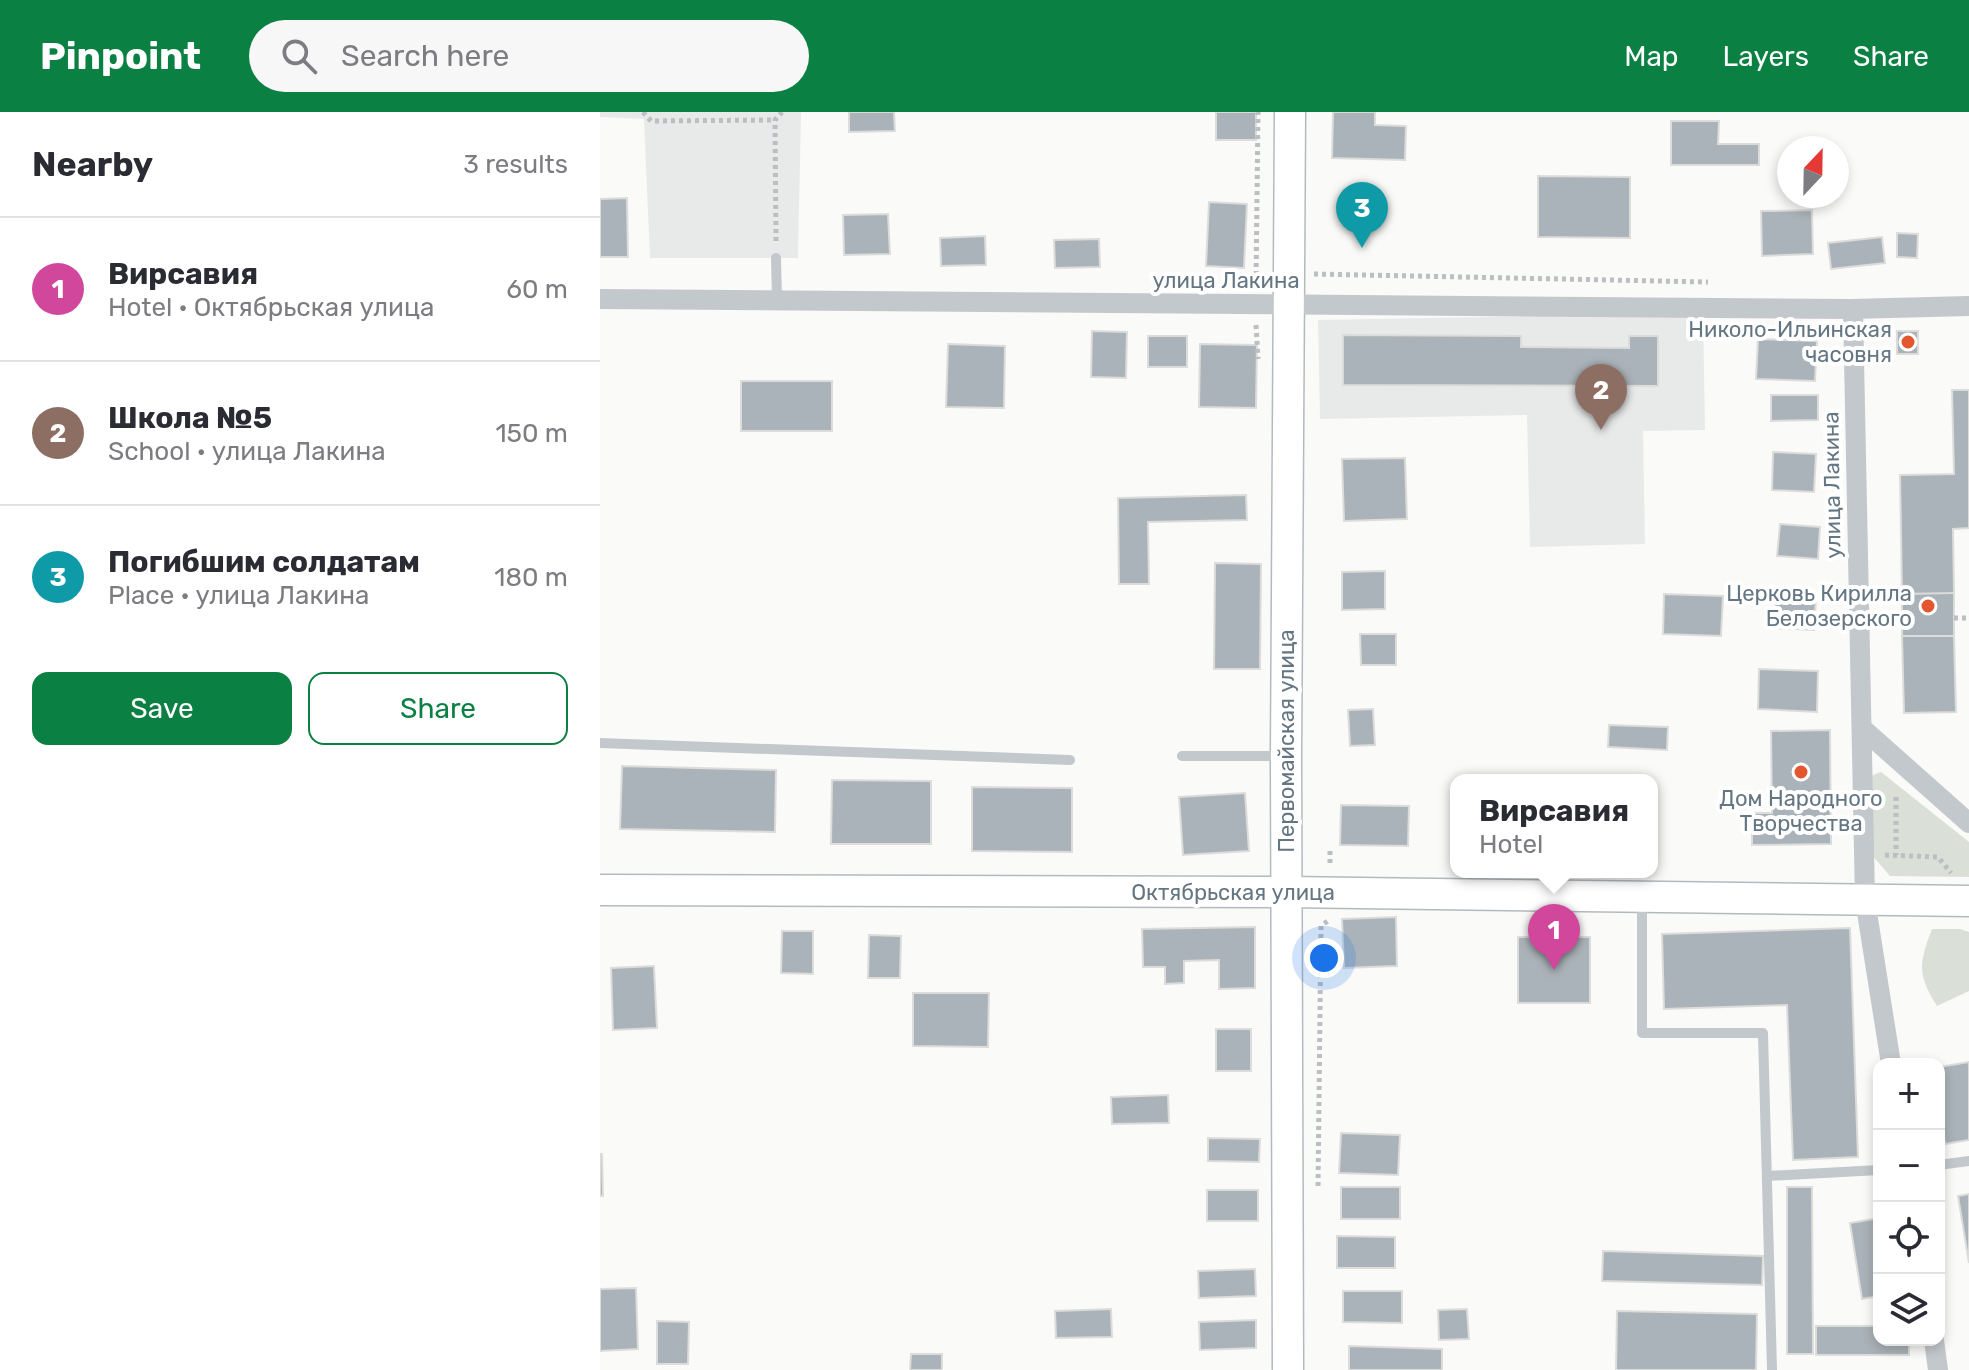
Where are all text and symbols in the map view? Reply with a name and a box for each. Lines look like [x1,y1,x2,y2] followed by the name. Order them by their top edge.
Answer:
[249,20,809,92] search box
[40,33,201,79] text: Pinpoint
[277,34,321,78] icon: search
[341,38,509,74] text: Search here
[1624,40,1679,73] text: Map
[1723,40,1809,73] text: Layers
[1853,40,1929,73] text: Share
[1777,136,1849,208] north arrow
[32,144,153,185] text: Nearby
[463,149,568,180] text: 3 results
[1336,182,1388,248] pin: 3
[108,256,258,292] text: Вирсавия
[1152,267,1300,294] street label: улица Лакина
[52,274,64,305] text: 1
[506,274,568,305] text: 60 m
[108,292,434,323] text: Hotel · Октябрьская улица
[1688,316,1892,368] place label: Николо-Ильинская часовня
[1899,333,1917,351] marker: Николо-Ильинская часовня
[1575,364,1627,430] pin: 2
[108,400,272,436] text: Школа №5
[1817,411,1847,559] street label: улица Лакина
[50,418,66,449] text: 2
[495,418,568,449] text: 150 m
[108,436,386,467] text: School · улица Лакина
[108,544,420,580] text: Погибшим солдатам
[49,562,67,593] text: 3
[494,562,568,593] text: 180 m
[108,580,369,611] text: Place · улица Лакина
[1726,580,1912,632] place label: Церковь Кирилла Белозерского
[1919,597,1937,615] marker: Церковь Кирилла Белозерского
[1273,629,1300,853] street label: Первомайская улица
[32,672,292,745] button: Save
[308,672,568,745] button: Share
[1792,763,1810,781] marker: Дом Народного Творчества
[1450,774,1658,878] popup
[1719,785,1883,837] place label: Дом Народного Творчества
[1479,793,1629,829] text: Вирсавия
[1479,829,1543,860] text: Hotel
[1131,879,1335,906] street label: Октябрьская улица
[1528,904,1580,970] pin: 1
[1304,938,1344,978] your location
[1873,1058,1945,1346] map controls
[1873,1058,1945,1130] button: +
[1873,1130,1945,1202] button: −
[1873,1202,1945,1274] button: locate
[1873,1274,1945,1346] button: layers

